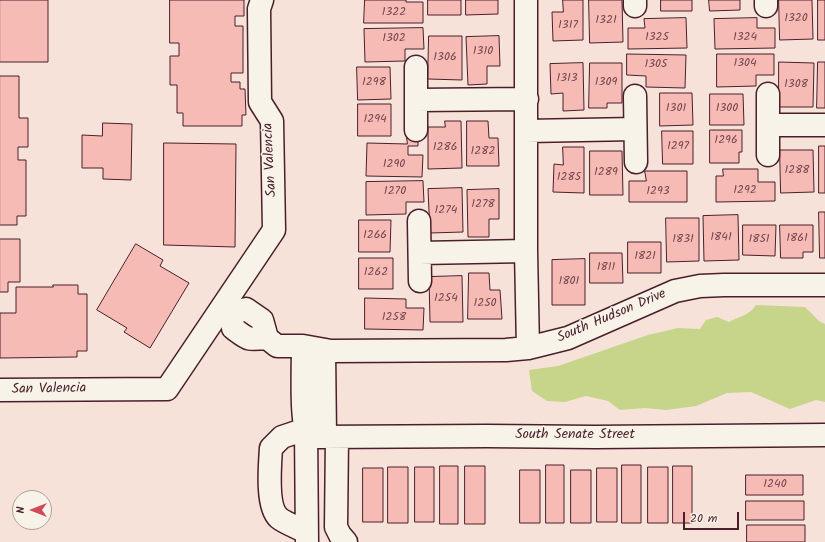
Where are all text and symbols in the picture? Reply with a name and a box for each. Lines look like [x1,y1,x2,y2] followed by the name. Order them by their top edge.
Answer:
[382,6,406,20] house number: 1322
[784,12,808,26] house number: 1320
[595,14,617,28] house number: 1321
[558,19,578,33] house number: 1317
[645,31,669,45] house number: 1325
[733,31,757,45] house number: 1324
[382,32,406,46] house number: 1302
[473,45,493,59] house number: 1310
[433,51,457,65] house number: 1306
[733,57,757,71] house number: 1304
[644,58,668,72] house number: 1305
[556,72,578,86] house number: 1313
[362,76,386,90] house number: 1298
[595,76,617,90] house number: 1309
[784,78,808,92] house number: 1308
[666,102,686,116] house number: 1301
[716,102,738,116] house number: 1300
[363,113,387,127] house number: 1294
[261,122,281,198] street label: San Valencia
[714,134,738,148] house number: 1296
[667,140,689,154] house number: 1297
[433,141,457,155] house number: 1286
[471,145,495,159] house number: 1282
[383,158,405,172] house number: 1290
[784,164,810,178] house number: 1288
[594,166,618,180] house number: 1289
[557,171,581,185] house number: 1285
[733,184,757,198] house number: 1292
[384,185,406,199] house number: 1270
[646,185,670,199] house number: 1293
[471,198,495,212] house number: 1278
[435,204,457,218] house number: 1274
[363,229,387,243] house number: 1266
[710,231,732,245] house number: 1841
[786,232,808,246] house number: 1861
[672,233,694,247] house number: 1831
[748,233,770,247] house number: 1851
[634,250,656,264] house number: 1821
[597,261,615,275] house number: 1811
[364,266,388,280] house number: 1262
[559,275,579,289] house number: 1801
[555,286,669,348] street label: South Hudson Drive
[434,292,458,306] house number: 1254
[473,297,497,311] house number: 1250
[382,311,406,325] house number: 1258
[12,381,86,399] street label: San Valencia
[515,428,635,444] street label: South Senate Street
[763,478,787,492] house number: 1240
[12,490,52,530] north arrow
[685,504,741,530] scale bar
[12,507,30,513] text: N
[690,509,717,528] text: 20 m

